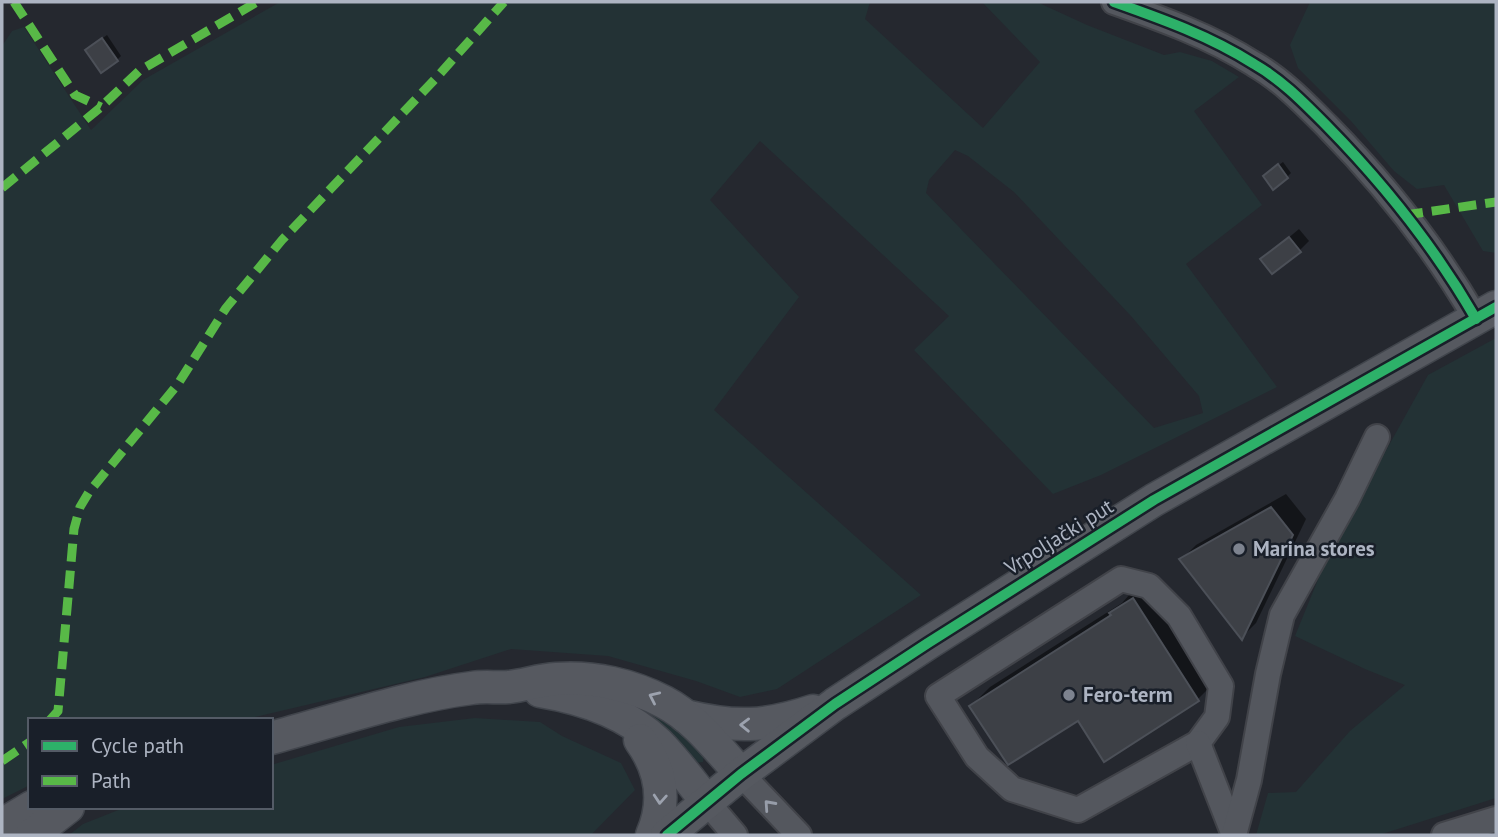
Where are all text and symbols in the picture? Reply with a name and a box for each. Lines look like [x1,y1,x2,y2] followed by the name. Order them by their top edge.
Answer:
[998,492,1118,581] street label: Vrpoljački put
[1253,535,1375,562] place label: Marina stores
[1231,541,1247,557] marker: Marina stores
[1083,681,1173,708] place label: Fero-term
[1061,687,1077,703] marker: Fero-term
[649,691,661,705] one-way arrow
[739,717,750,732] one-way arrow
[28,718,273,809] legend
[91,732,184,759] text: Cycle path
[91,767,131,794] text: Path
[653,794,668,805] one-way arrow
[765,801,777,814] one-way arrow

